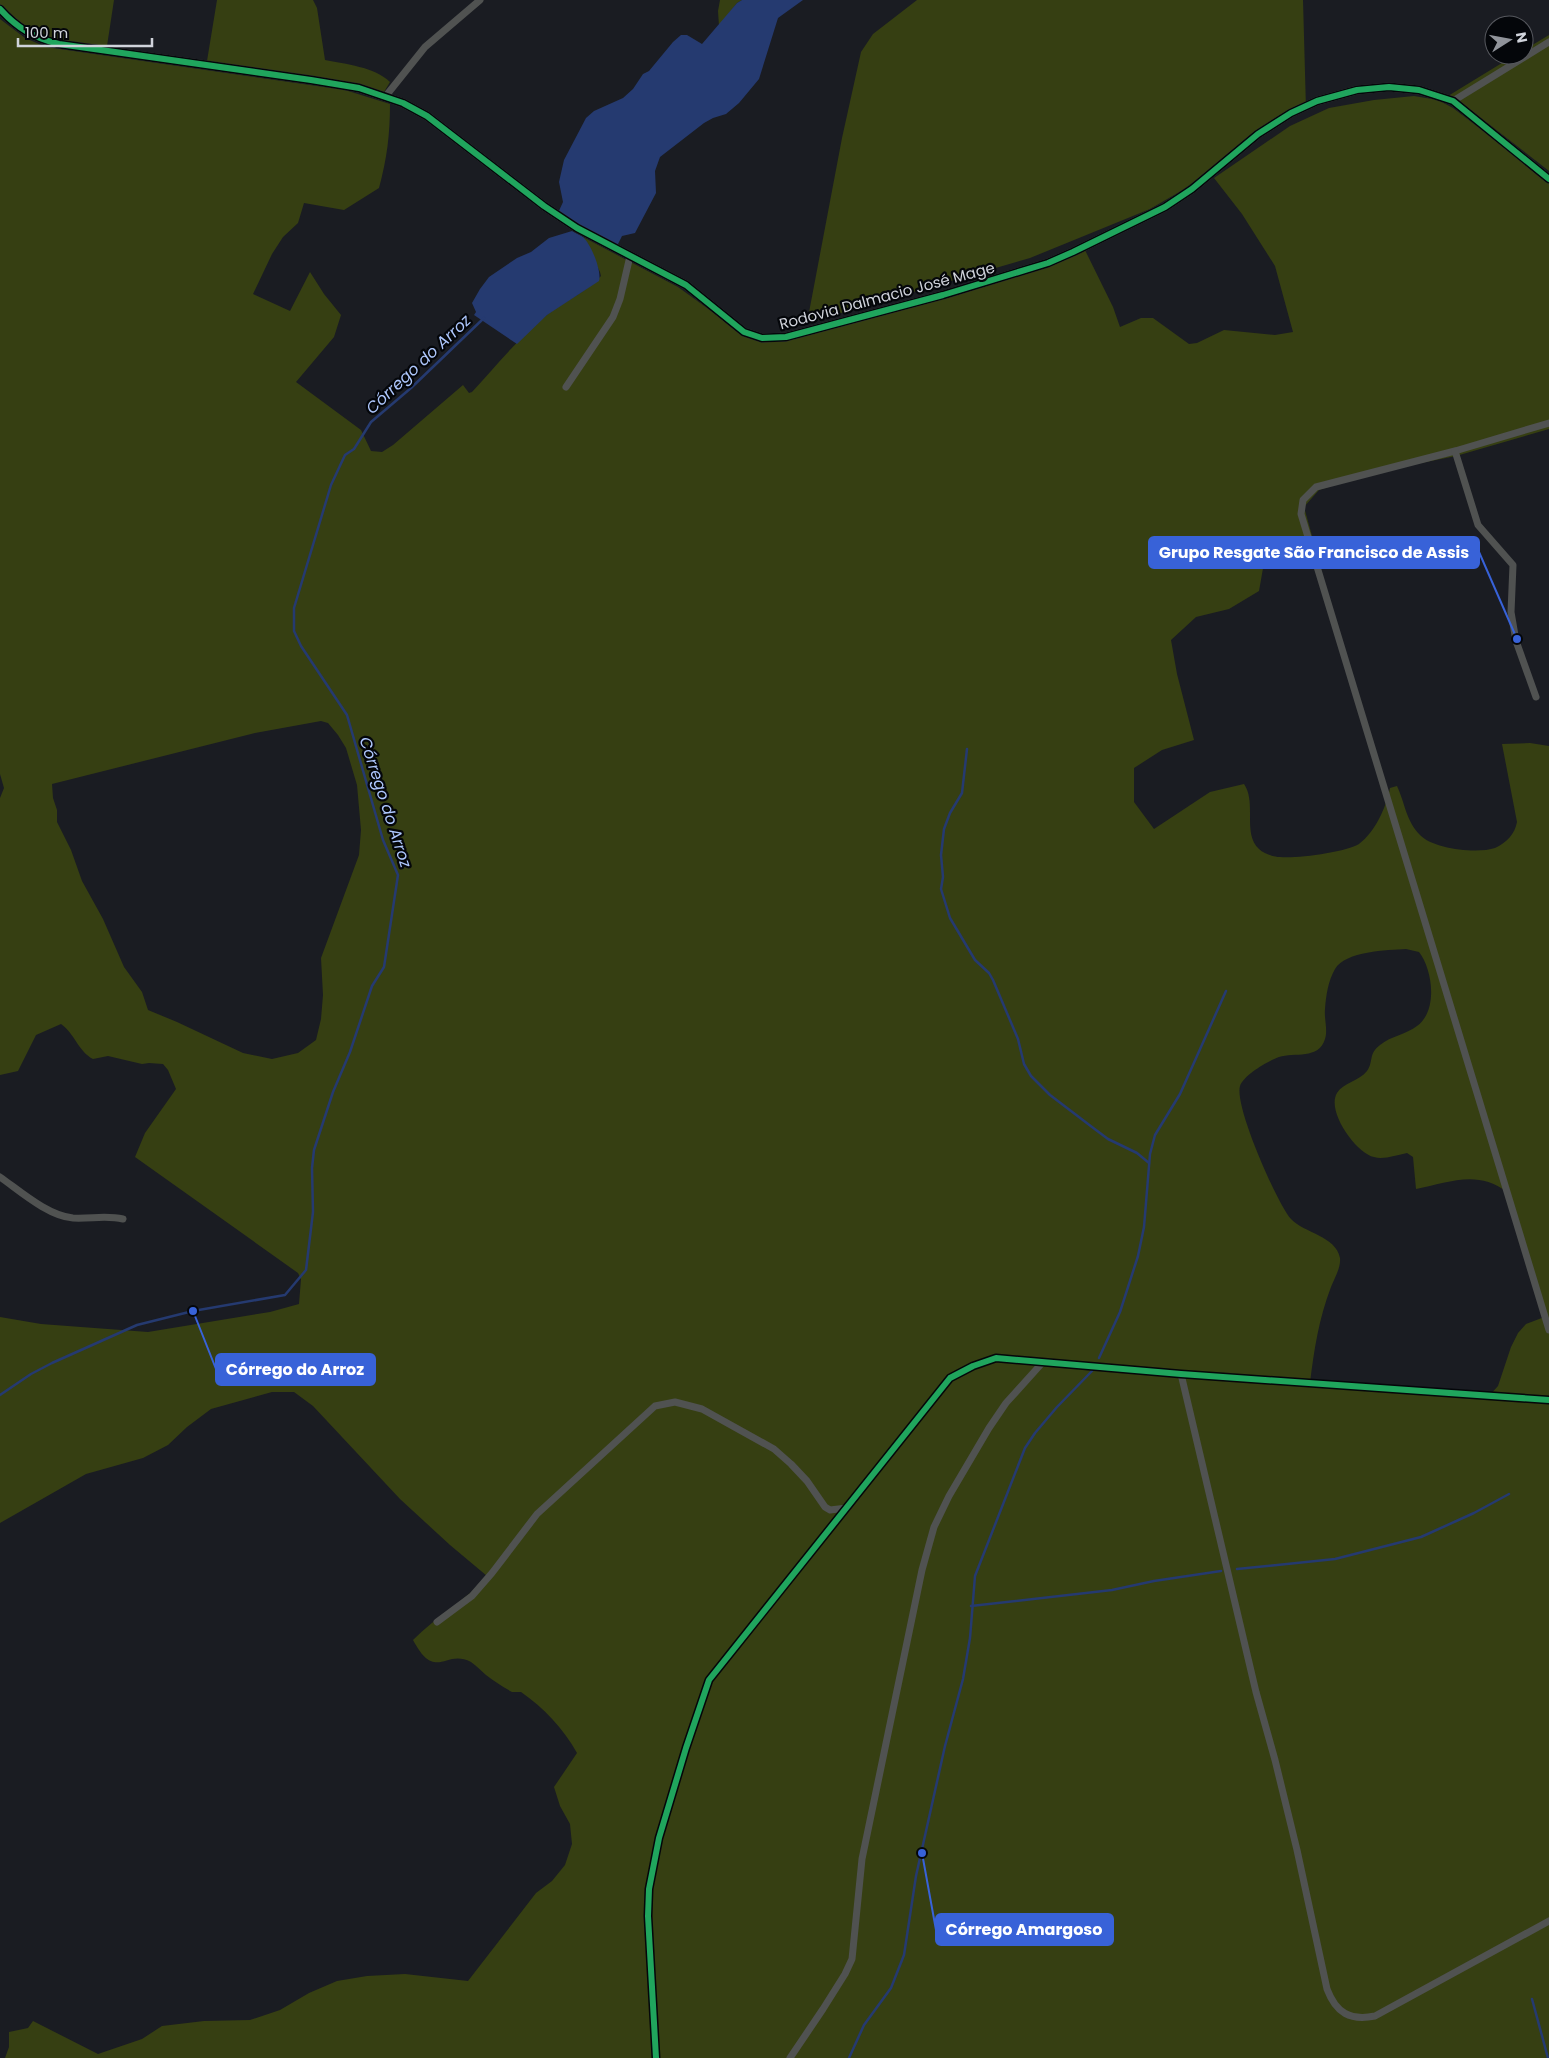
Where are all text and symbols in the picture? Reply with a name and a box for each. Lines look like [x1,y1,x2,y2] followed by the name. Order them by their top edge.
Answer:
[18,15,151,47] scale bar
[1484,15,1534,65] north arrow
[25,22,68,43] text: 100 m
[1511,30,1533,45] text: N
[777,257,997,334] street label: Rodovia Dalmacio José Mage
[361,309,477,419] water label: Córrego do Arroz
[1149,537,1479,568] callout: Grupo Resgate São Francisco de Assis
[1159,541,1469,564] text: Grupo Resgate São Francisco de Assis
[354,734,418,871] water label: Córrego do Arroz
[216,1354,375,1385] callout: Córrego do Arroz
[226,1358,364,1381] text: Córrego do Arroz
[936,1914,1113,1945] callout: Córrego Amargoso
[945,1918,1103,1941] text: Córrego Amargoso

